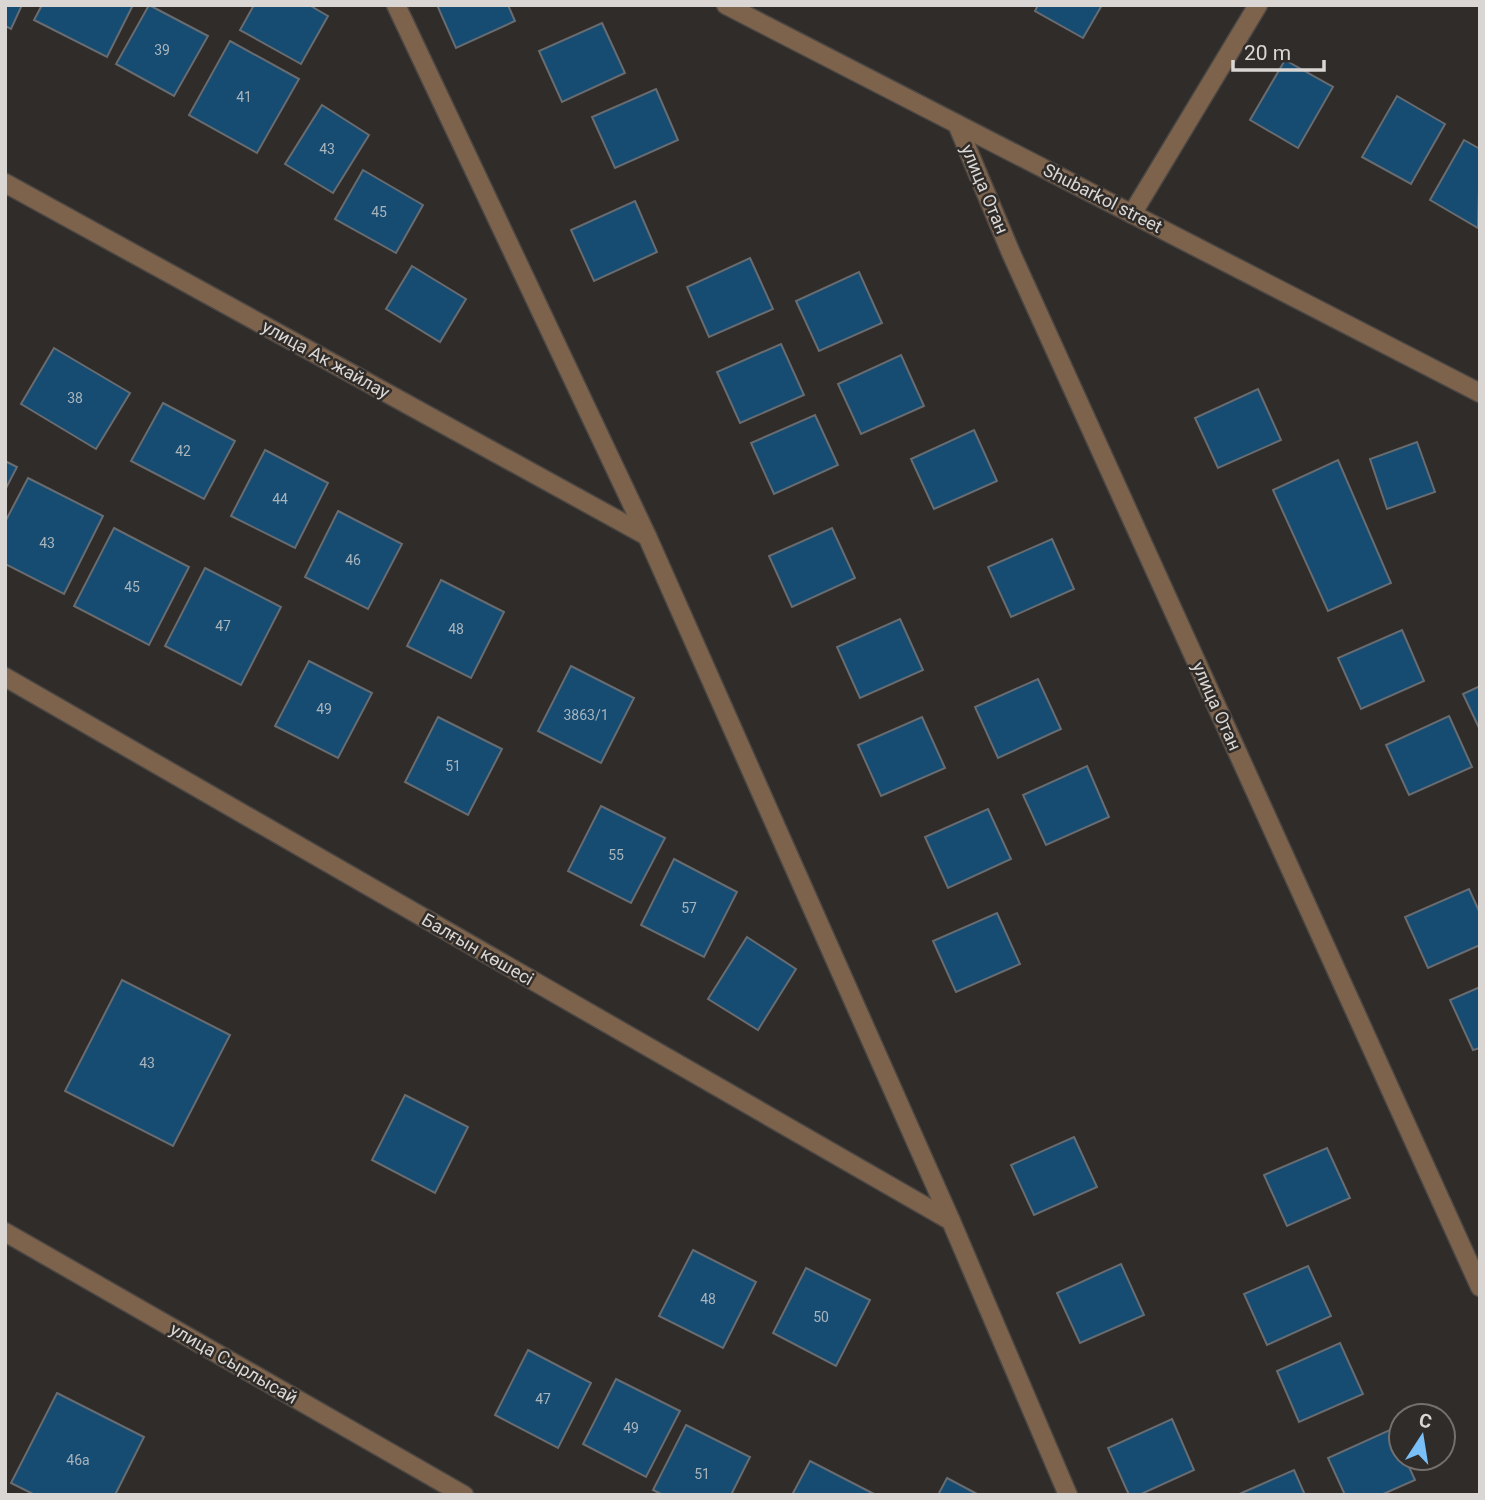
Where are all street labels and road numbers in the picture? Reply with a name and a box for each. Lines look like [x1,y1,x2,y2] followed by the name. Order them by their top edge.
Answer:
[957,141,1013,237] street label: улица Отан
[1040,159,1166,237] street label: Shubarkol street
[259,315,394,403] street label: улица Ак жайлау
[1188,658,1246,754] street label: улица Отан
[418,908,538,990] street label: Балғын көшесі
[167,1318,301,1408] street label: улица Сырлысай

